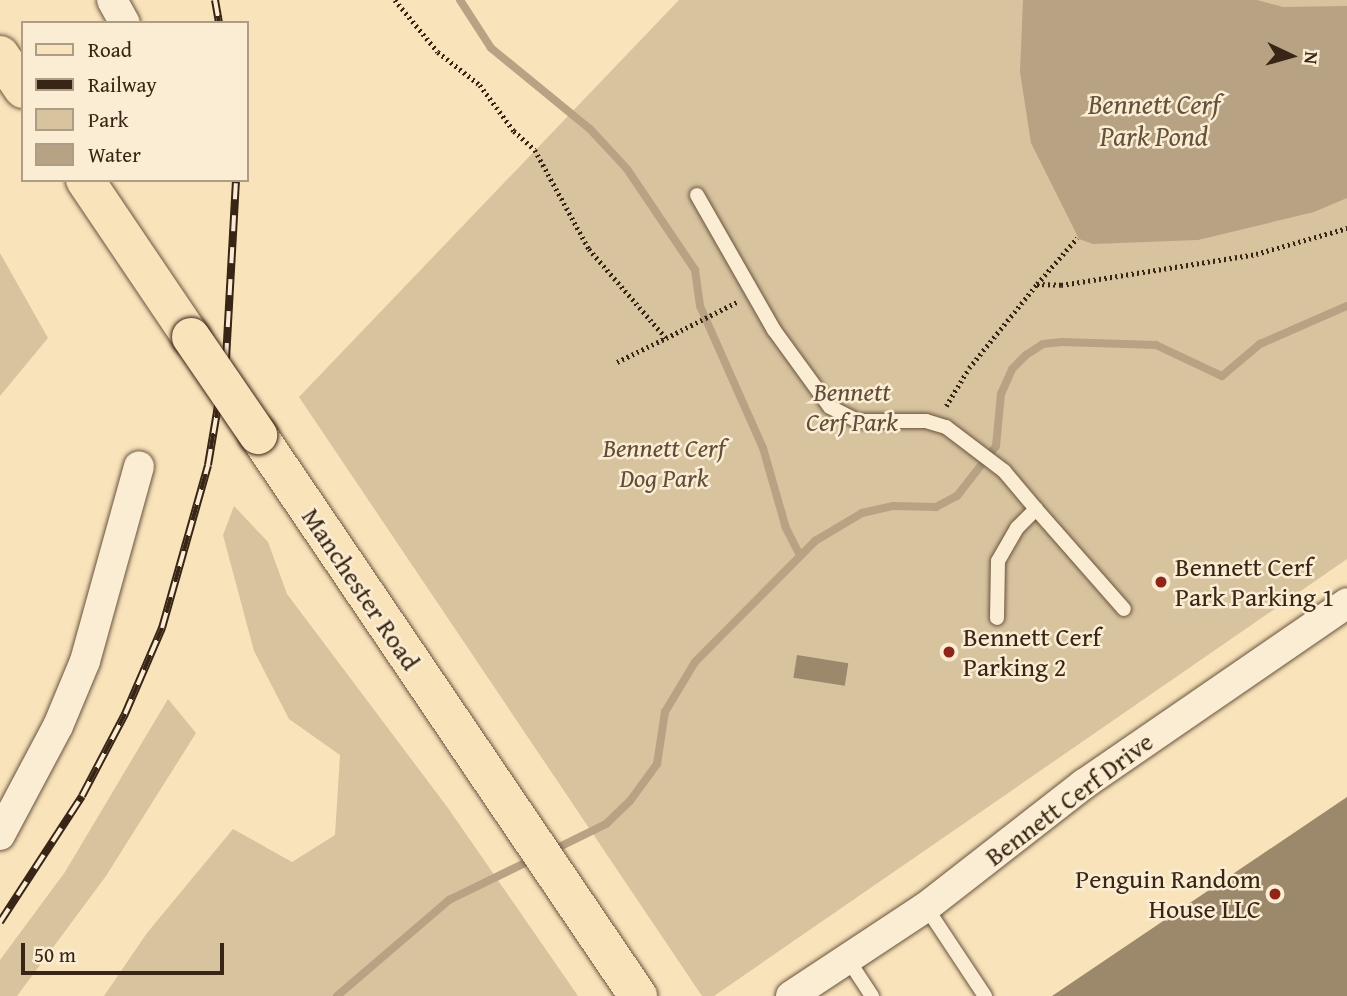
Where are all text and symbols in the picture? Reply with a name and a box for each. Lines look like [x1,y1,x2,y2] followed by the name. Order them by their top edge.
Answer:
[21,21,248,182] legend
[1256,21,1326,91] north arrow
[88,34,132,65] text: Road
[1297,50,1326,65] text: N
[88,69,157,100] text: Railway
[1088,87,1220,153] water label: Bennett Cerf Park Pond
[88,104,129,135] text: Park
[88,139,141,170] text: Water
[806,376,898,438] park label: Bennett Cerf Park
[603,432,725,494] park label: Bennett Cerf Dog Park
[295,502,427,676] street label: Manchester Road
[1175,551,1334,612] place label: Bennett Cerf Park Parking 1
[1153,574,1169,590] marker: Bennett Cerf Park Parking 1
[963,621,1101,682] place label: Bennett Cerf Parking 2
[941,644,957,660] marker: Bennett Cerf Parking 2
[979,726,1159,872] street label: Bennett Cerf Drive
[1075,863,1261,924] place label: Penguin Random House LLC
[1267,886,1283,902] marker: Penguin Random House LLC
[24,930,228,974] scale bar
[34,939,76,970] text: 50 m

